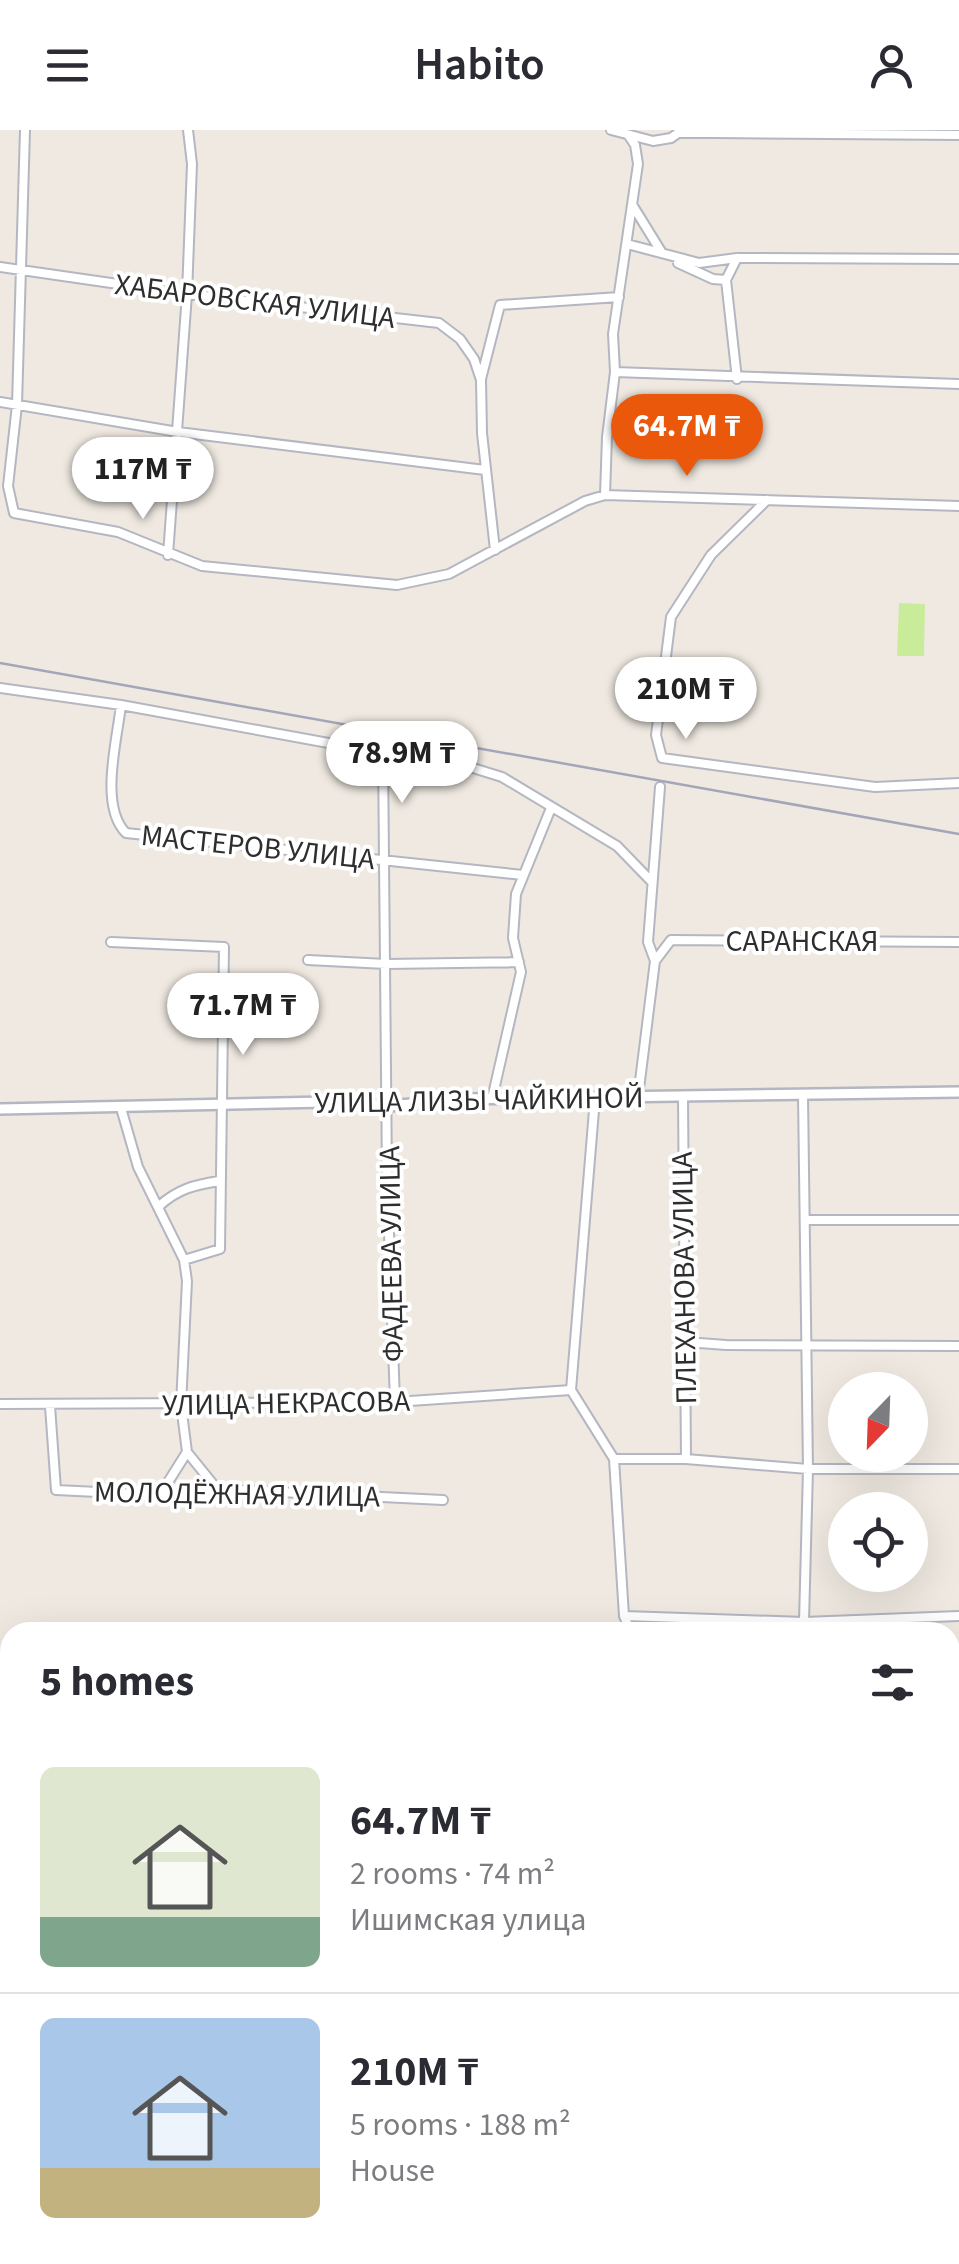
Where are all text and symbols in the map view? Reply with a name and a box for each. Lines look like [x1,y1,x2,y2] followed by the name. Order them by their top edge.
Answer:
[414,33,545,97] text: Habito
[40,38,95,93] icon: menu
[864,38,919,93] icon: person
[112,263,398,340] street label: ХАБАРОВСКАЯ УЛИЦА
[595,394,779,479] pin: 64.7M ₸
[633,403,741,449] text: 64.7M ₸
[62,437,224,522] pin: 117M ₸
[94,446,192,492] text: 117M ₸
[605,657,767,742] pin: 210M ₸
[637,666,735,712] text: 210M ₸
[310,721,494,806] pin: 78.9M ₸
[348,730,456,776] text: 78.9M ₸
[139,814,378,881] street label: МАСТЕРОВ УЛИЦА
[725,920,879,963] street label: САРАНСКАЯ
[151,973,335,1058] pin: 71.7M ₸
[189,982,297,1028] text: 71.7M ₸
[314,1076,644,1125] street label: УЛИЦА ЛИЗЫ ЧАЙКИНОЙ
[368,1145,415,1363] street label: ФАДЕЕВА УЛИЦА
[661,1150,708,1405] street label: ПЛЕХАНОВА УЛИЦА
[828,1372,928,1472] north arrow
[828,1372,928,1592] map controls
[162,1380,411,1427] street label: УЛИЦА НЕКРАСОВА
[94,1471,381,1519] street label: МОЛОДЁЖНАЯ УЛИЦА
[828,1492,928,1592] button: locate
[40,1652,194,1712] text: 5 homes
[865,1655,920,1710] icon: filters
[350,1791,492,1851] text: 64.7M ₸
[120,1807,240,1927] icon: home
[350,1851,555,1897] text: 2 rooms · 74 m²
[350,1897,586,1943] text: Ишимская улица
[350,2042,479,2102] text: 210M ₸
[120,2058,240,2178] icon: home
[350,2102,571,2148] text: 5 rooms · 188 m²
[350,2148,435,2194] text: House

